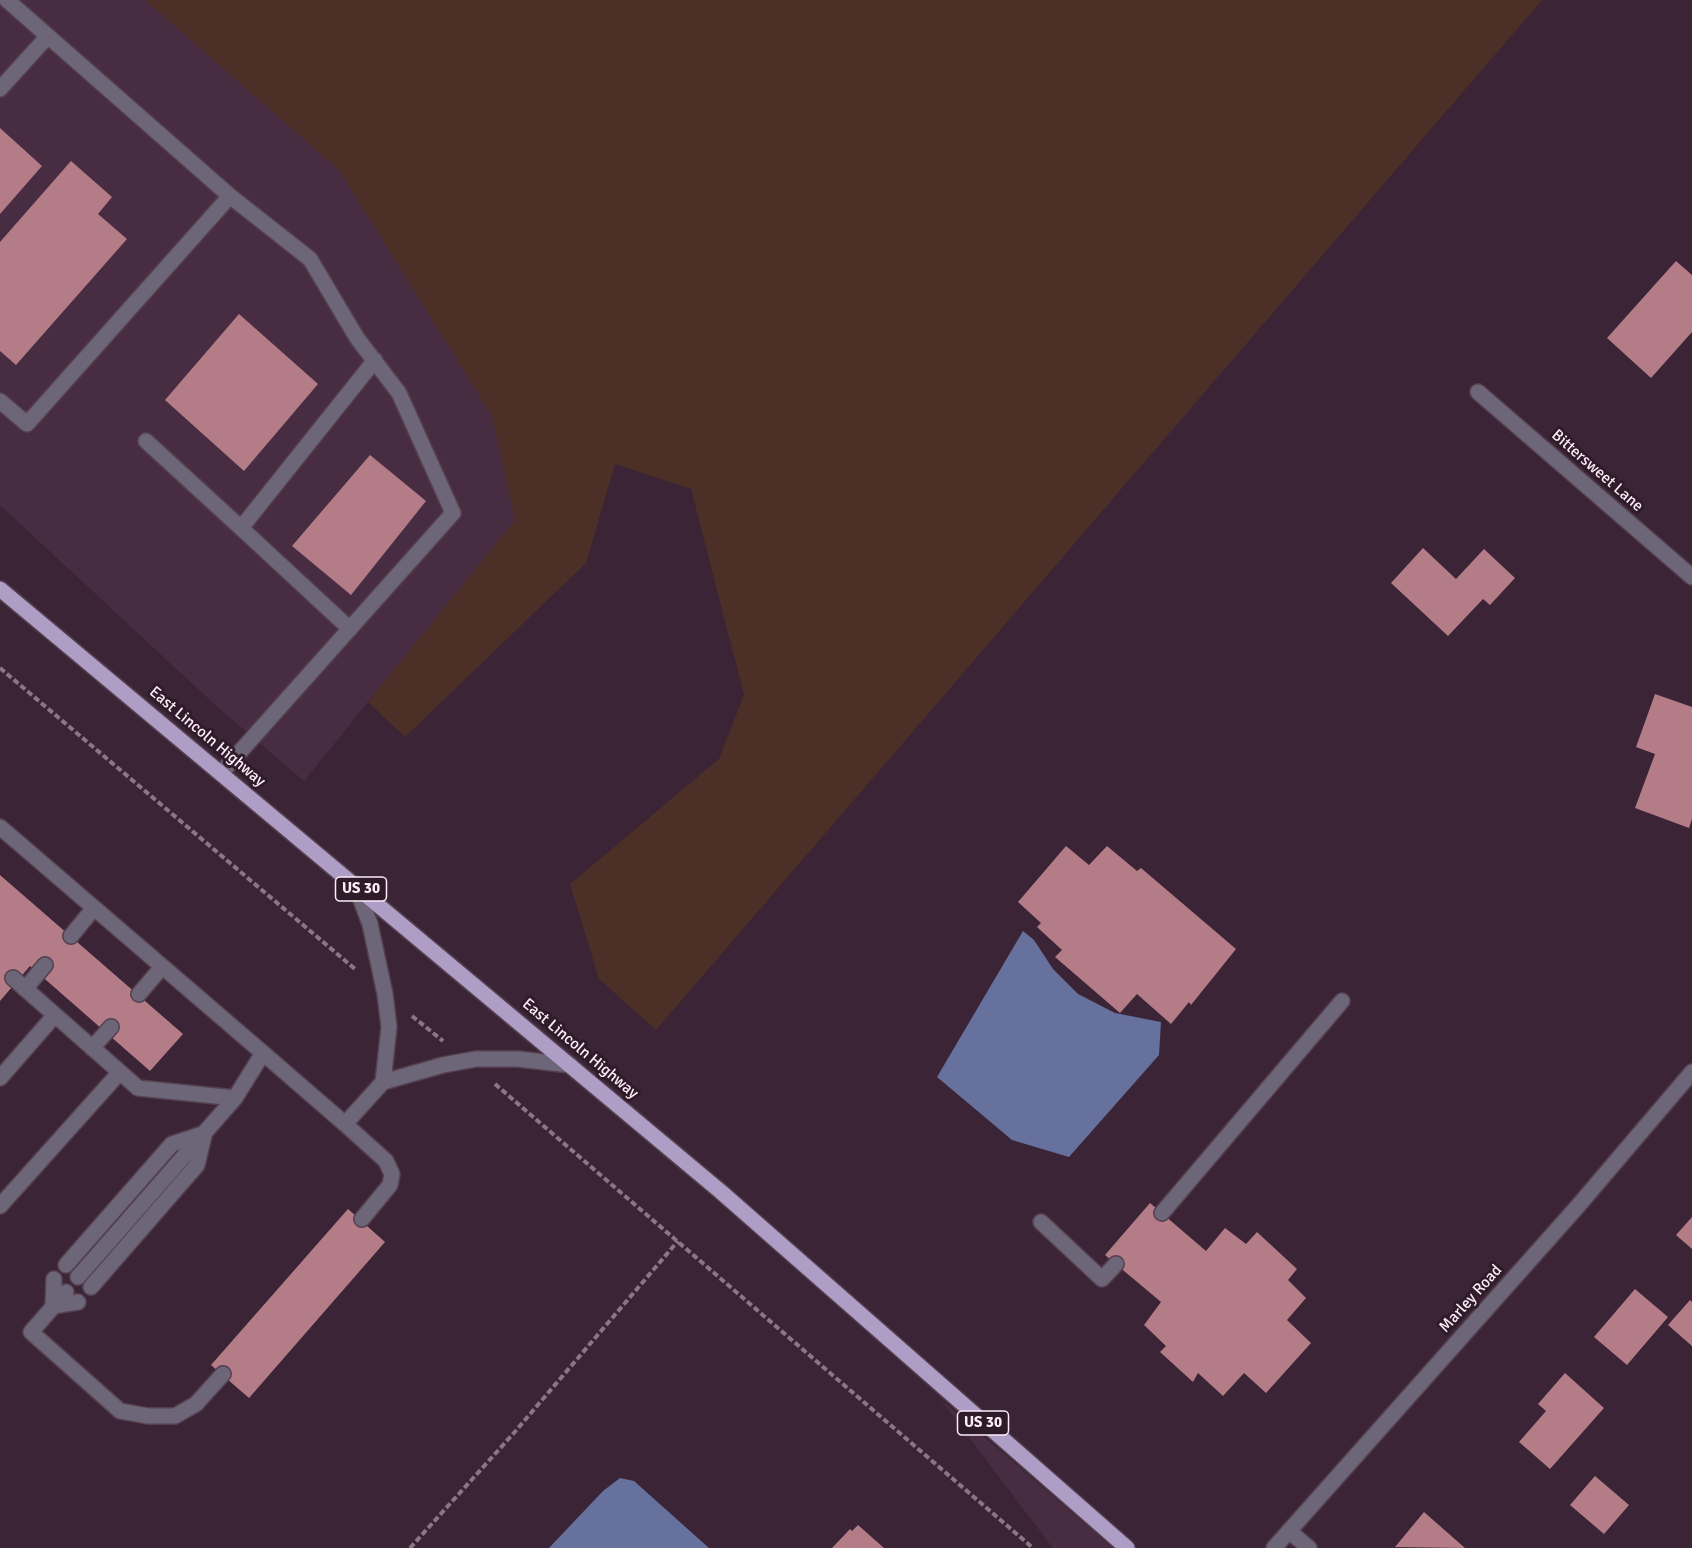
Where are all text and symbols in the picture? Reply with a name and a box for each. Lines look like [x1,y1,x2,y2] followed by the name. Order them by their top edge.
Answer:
[1547,426,1647,516] street label: Bittersweet Lane
[145,683,269,791] street label: East Lincoln Highway
[336,877,386,901] road number: US 30
[518,995,642,1103] street label: East Lincoln Highway
[1436,1261,1506,1337] street label: Marley Road
[958,1411,1008,1435] road number: US 30

